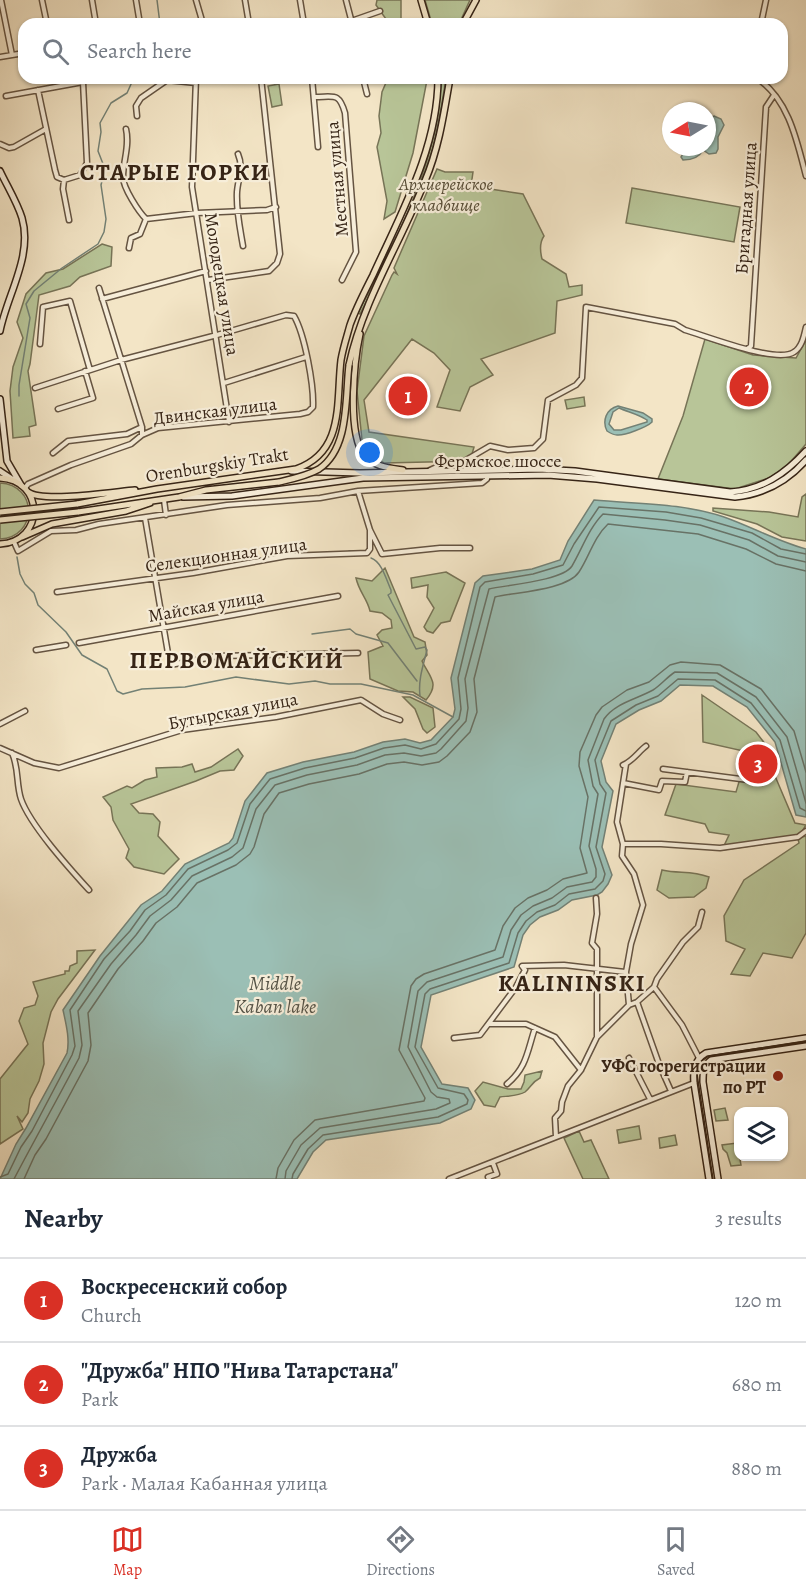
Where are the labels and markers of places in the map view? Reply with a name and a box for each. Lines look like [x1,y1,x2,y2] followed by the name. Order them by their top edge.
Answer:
[730,364,768,410] pin: 2
[388,374,428,418] pin: 1
[738,742,777,786] pin: 3
[601,1054,767,1099] place label: УФС госрегистрации по РТ
[771,1069,785,1083] marker: УФС госрегистрации по РТ

